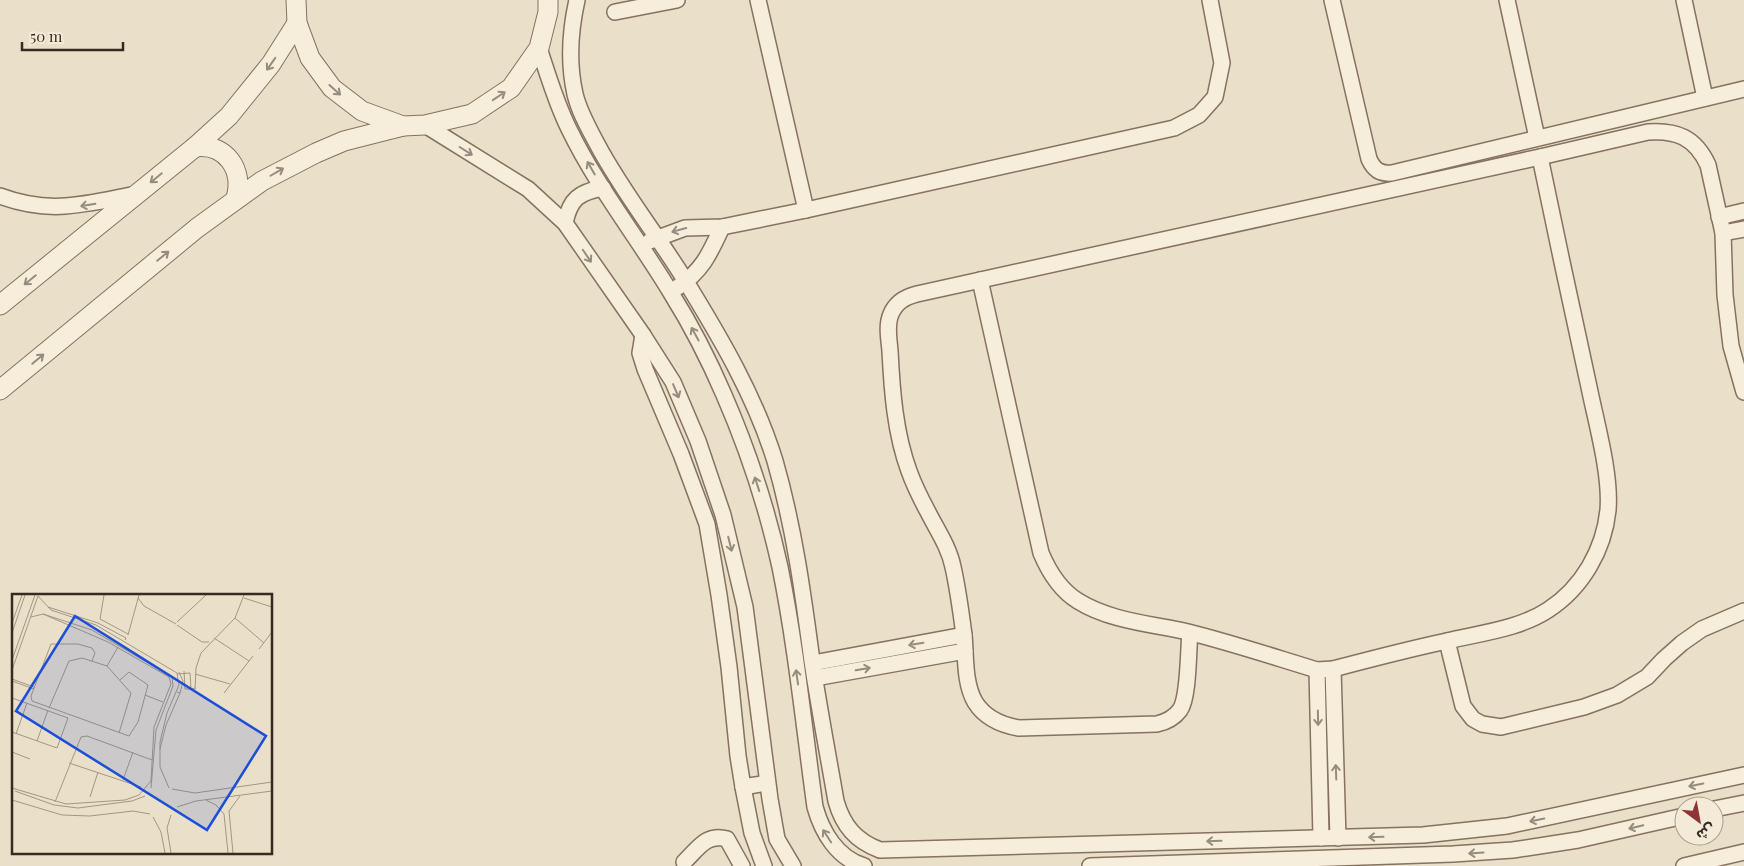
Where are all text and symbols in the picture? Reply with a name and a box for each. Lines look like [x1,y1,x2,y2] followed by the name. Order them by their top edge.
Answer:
[22,20,124,52] scale bar
[30,26,63,46] text: 50 m
[266,57,276,71] one-way arrow
[329,84,342,95] one-way arrow
[491,91,505,101] one-way arrow
[459,145,473,156] one-way arrow
[585,161,595,176] one-way arrow
[270,167,285,177] one-way arrow
[150,173,163,184] one-way arrow
[81,200,97,210] one-way arrow
[672,226,688,235] one-way arrow
[582,248,592,262] one-way arrow
[156,251,169,262] one-way arrow
[24,275,37,286] one-way arrow
[689,328,699,342] one-way arrow
[31,354,44,365] one-way arrow
[672,383,682,398] one-way arrow
[752,476,762,492] one-way arrow
[726,536,735,552] one-way arrow
[12,594,272,854] inset map
[908,640,924,649] one-way arrow
[855,664,871,674] one-way arrow
[792,669,802,685] one-way arrow
[1313,710,1323,726] one-way arrow
[1332,764,1341,780] one-way arrow
[1689,781,1705,791] one-way arrow
[1674,796,1724,846] north arrow
[1530,815,1546,825] one-way arrow
[1693,819,1719,846] text: ش
[1629,823,1645,832] one-way arrow
[822,829,832,843] one-way arrow
[1368,832,1384,841] one-way arrow
[1206,837,1222,846] one-way arrow
[1469,848,1485,857] one-way arrow

